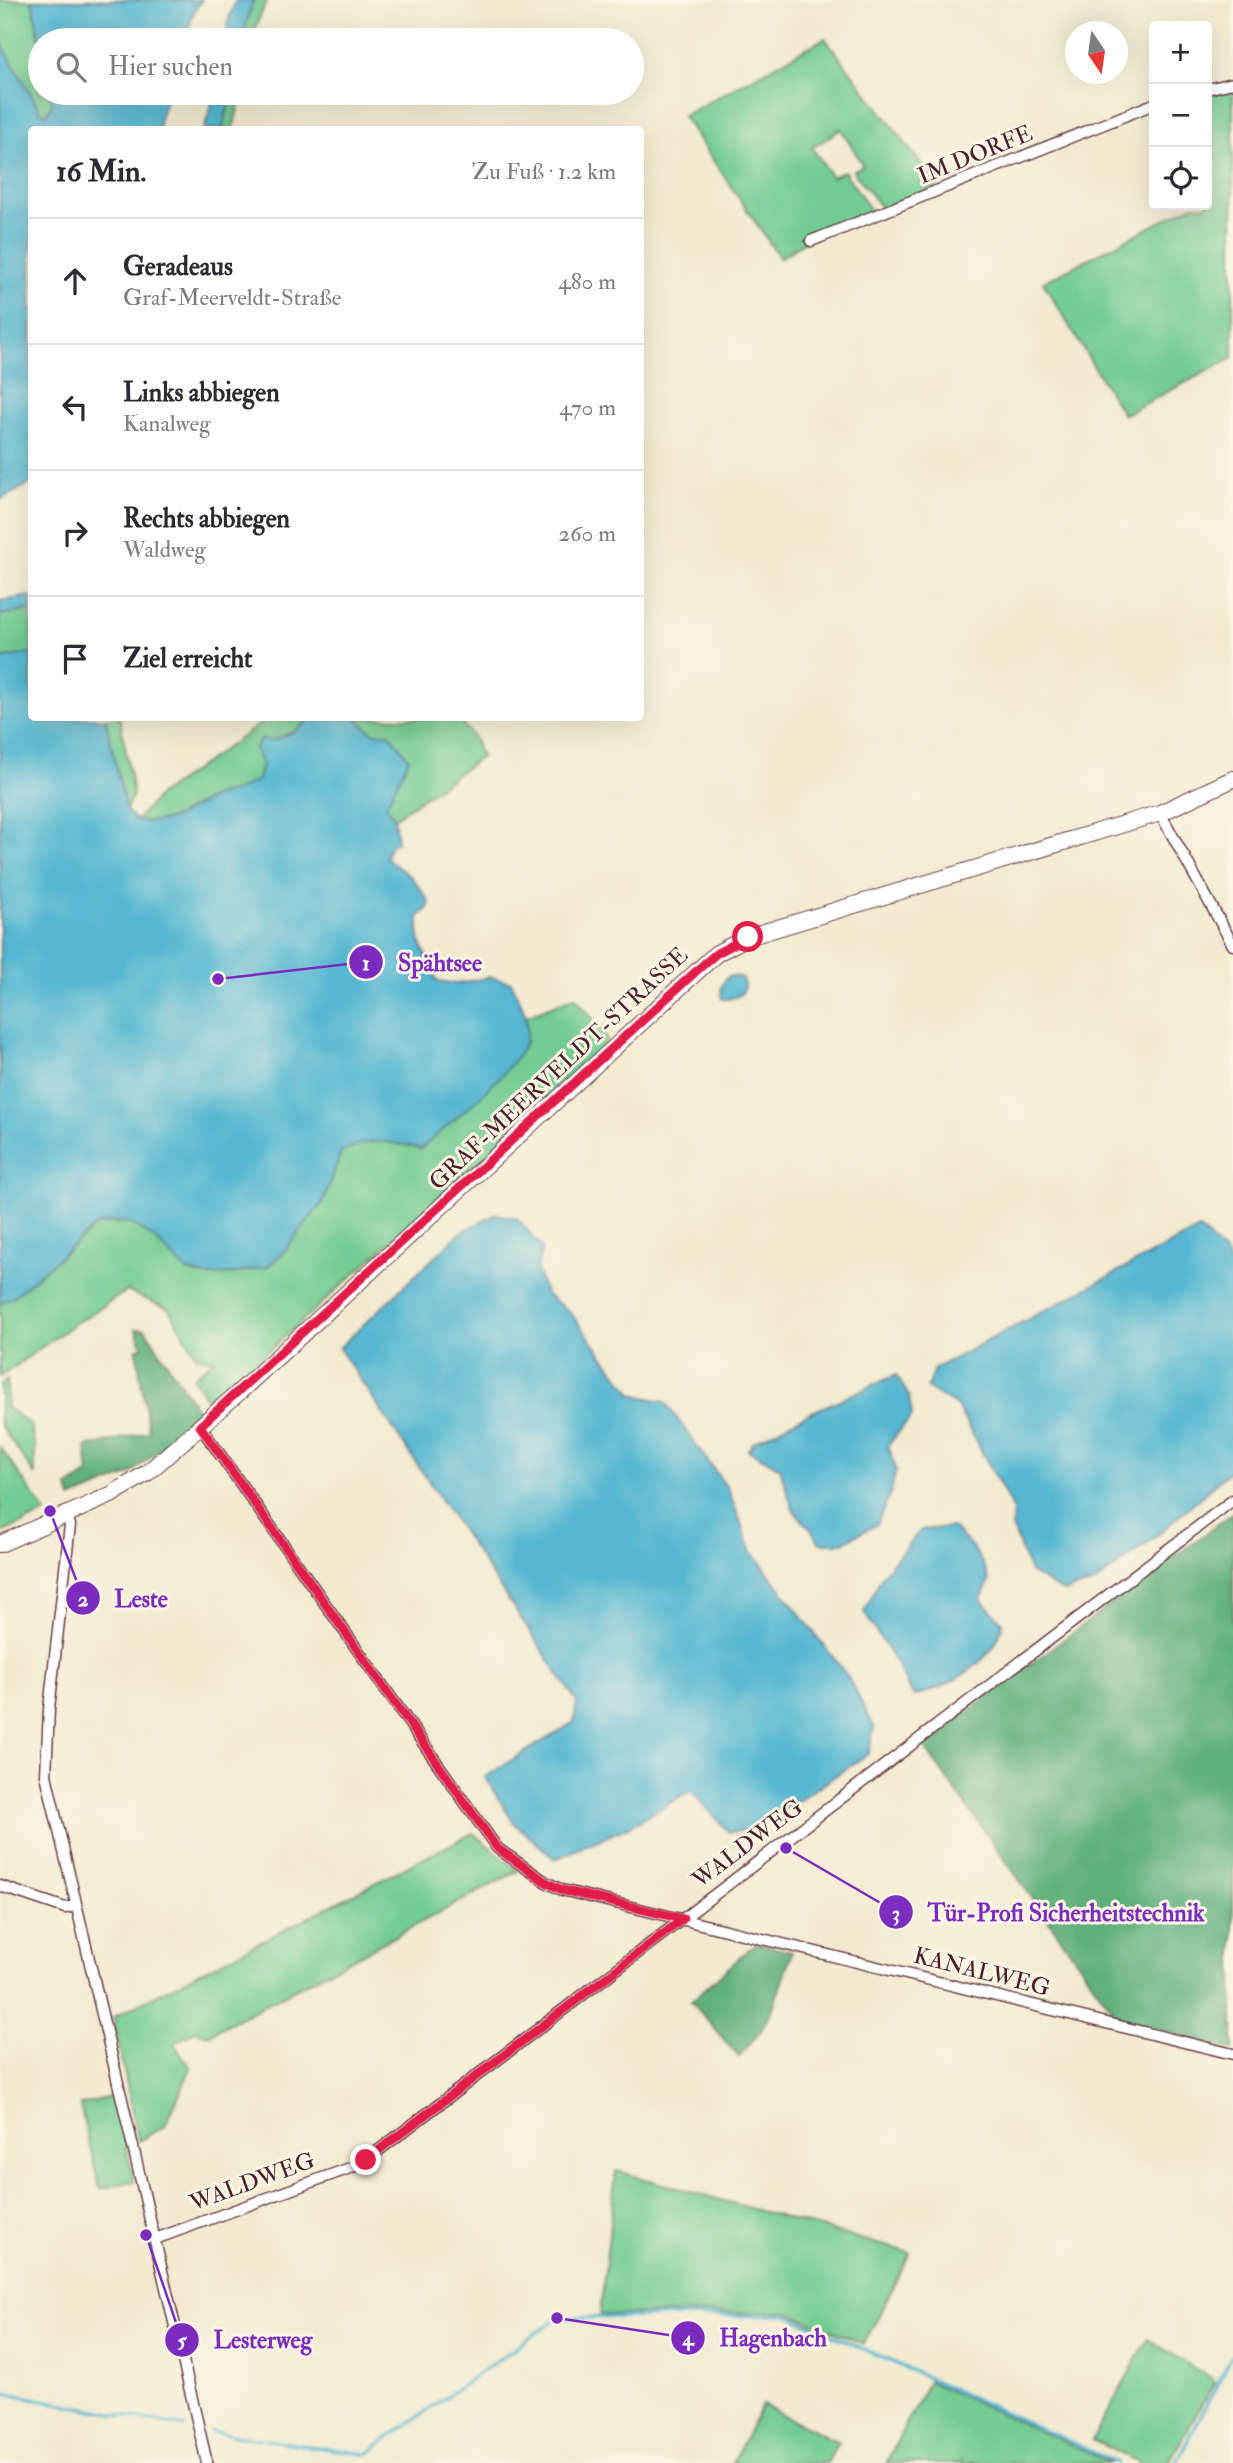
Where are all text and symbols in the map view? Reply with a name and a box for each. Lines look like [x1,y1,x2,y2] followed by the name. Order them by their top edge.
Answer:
[1065,21,1128,84] north arrow
[1149,21,1212,210] map controls
[1149,21,1212,84] button: +
[28,28,644,105] search box
[52,48,90,86] icon: search
[108,51,233,83] text: Hier suchen
[1149,84,1212,147] button: −
[914,118,1037,191] street label: IM DORFE
[1149,147,1212,210] button: locate
[56,153,146,190] text: 16 Min.
[472,157,616,186] text: Zu Fuß · 1.2 km
[123,251,233,283] text: Geradeaus
[56,262,94,300] icon: ahead
[558,267,616,296] text: 480 m
[123,283,341,312] text: Graf-Meerveldt-Straße
[123,377,280,409] text: Links abbiegen
[56,388,94,426] icon: left
[559,393,616,422] text: 470 m
[123,409,211,438] text: Kanalweg
[123,503,290,535] text: Rechts abbiegen
[56,514,94,552] icon: right
[558,519,616,548] text: 260 m
[123,535,206,564] text: Waldweg
[56,640,94,678] icon: arrive
[123,643,253,675] text: Ziel erreicht
[732,921,763,952] route start
[349,940,496,985] callout: Spähtsee
[423,941,694,1196] street label: GRAF-MEERVELDT-STRASSE
[398,948,482,979] text: Spähtsee
[362,950,370,977] text: 1
[65,1576,182,1621] callout: Leste
[114,1584,168,1615] text: Leste
[78,1586,89,1613] text: 2
[686,1792,808,1895] street label: WALDWEG
[878,1890,1218,1935] callout: Tür-Profi Sicherheitstechnik
[926,1898,1205,1929] text: Tür-Profi Sicherheitstechnik
[892,1900,900,1927] text: 3
[911,1941,1053,2002] street label: KANALWEG
[350,2144,381,2175] route end
[185,2145,319,2218] street label: WALDWEG
[670,2315,841,2360] callout: Hagenbach
[164,2318,326,2363] callout: Lesterweg
[719,2323,827,2354] text: Hagenbach
[214,2325,314,2356] text: Lesterweg
[681,2325,695,2352] text: 4
[177,2327,187,2354] text: 5

